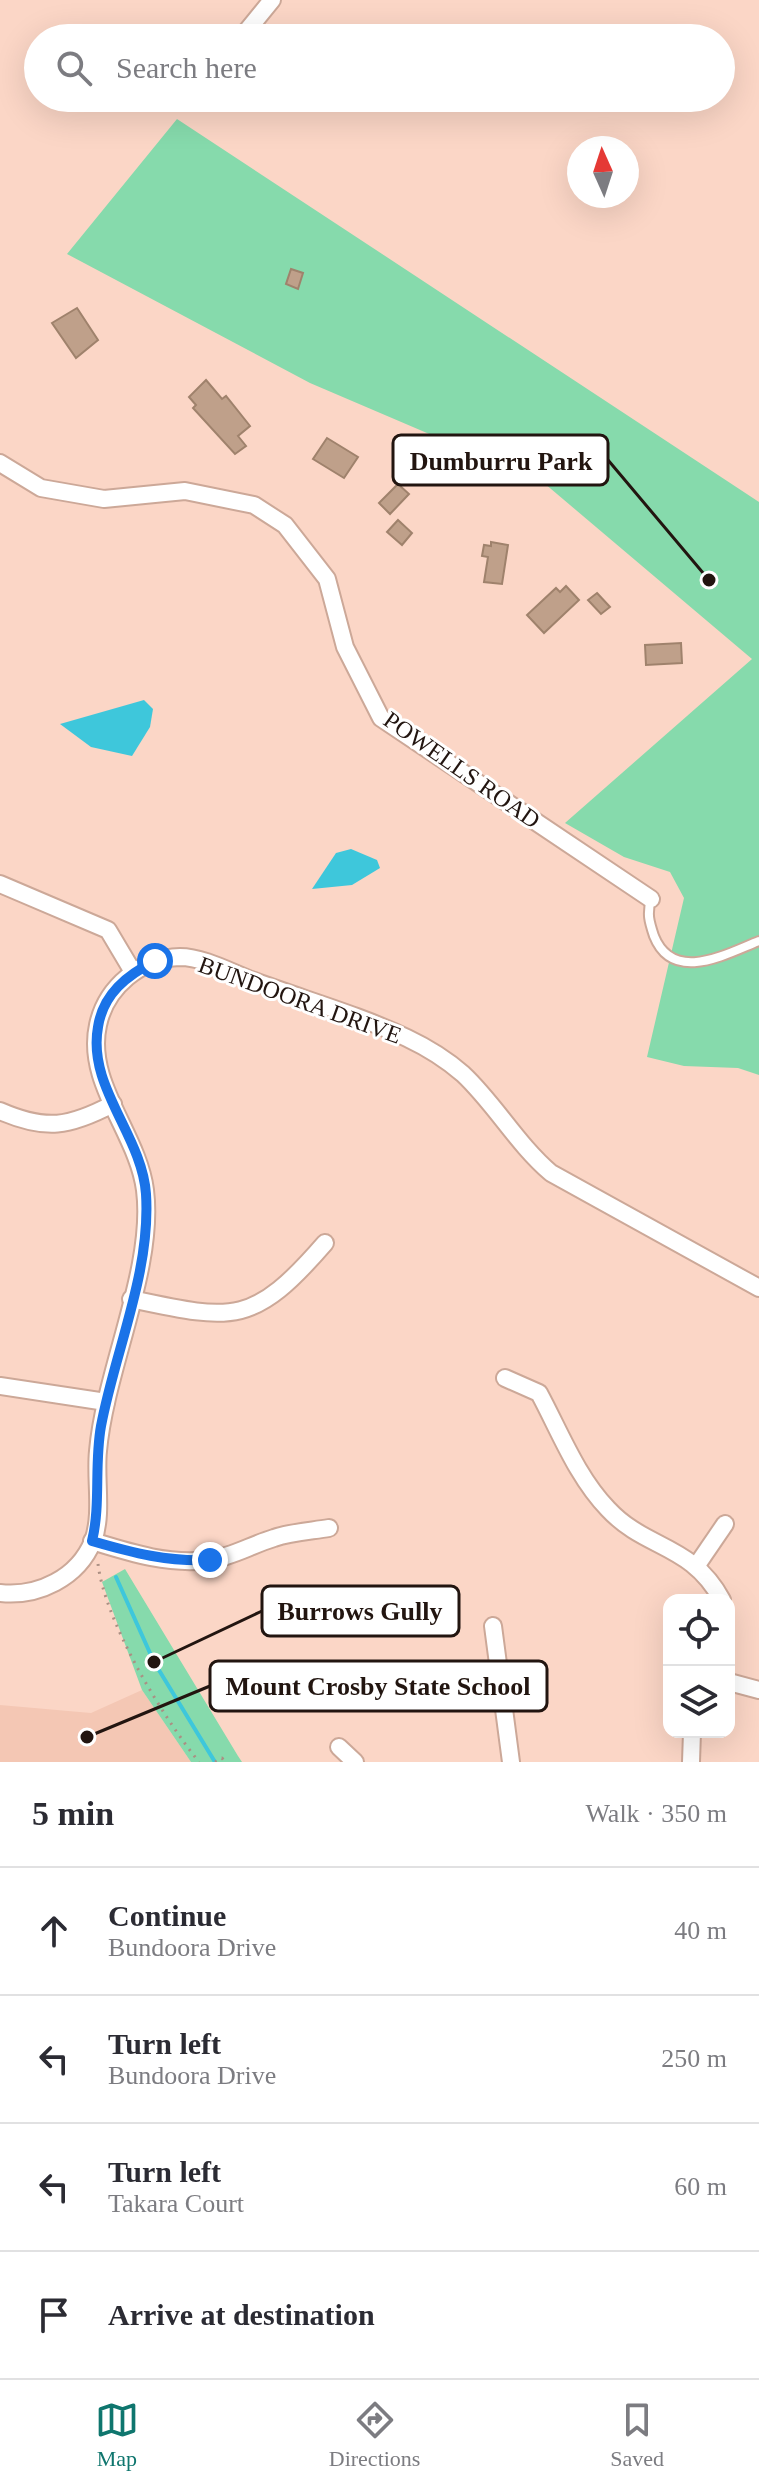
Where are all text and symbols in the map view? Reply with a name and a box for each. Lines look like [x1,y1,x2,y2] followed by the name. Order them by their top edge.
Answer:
[24,24,735,112] search box
[52,46,96,90] icon: search
[116,51,257,84] text: Search here
[567,136,639,208] north arrow
[393,435,608,485] callout: Dumburru Park
[410,447,593,476] text: Dumburru Park
[379,706,545,834] street label: POWELLS ROAD
[137,943,173,979] route start
[195,951,405,1049] street label: BUNDOORA DRIVE
[192,1542,228,1578] route end
[262,1586,459,1636] callout: Burrows Gully
[663,1594,735,1738] map controls
[663,1594,735,1666] button: locate
[278,1597,442,1626] text: Burrows Gully
[210,1661,547,1711] callout: Mount Crosby State School
[663,1666,735,1738] button: layers
[225,1672,531,1701] text: Mount Crosby State School
[32,1795,114,1832] text: 5 min
[585,1799,727,1828] text: Walk · 350 m
[108,1899,226,1932] text: Continue
[32,1909,76,1953] icon: ahead
[674,1916,727,1945] text: 40 m
[108,1933,276,1962] text: Bundoora Drive
[108,2027,221,2060] text: Turn left
[32,2037,76,2081] icon: left
[661,2044,727,2073] text: 250 m
[108,2061,276,2090] text: Bundoora Drive
[108,2155,221,2188] text: Turn left
[32,2165,76,2209] icon: left
[674,2172,727,2201] text: 60 m
[108,2189,244,2218] text: Takara Court
[32,2293,76,2337] icon: arrive
[108,2298,375,2331] text: Arrive at destination
[95,2398,139,2472] tab: Map
[329,2398,420,2472] tab: Directions
[610,2398,664,2472] tab: Saved

